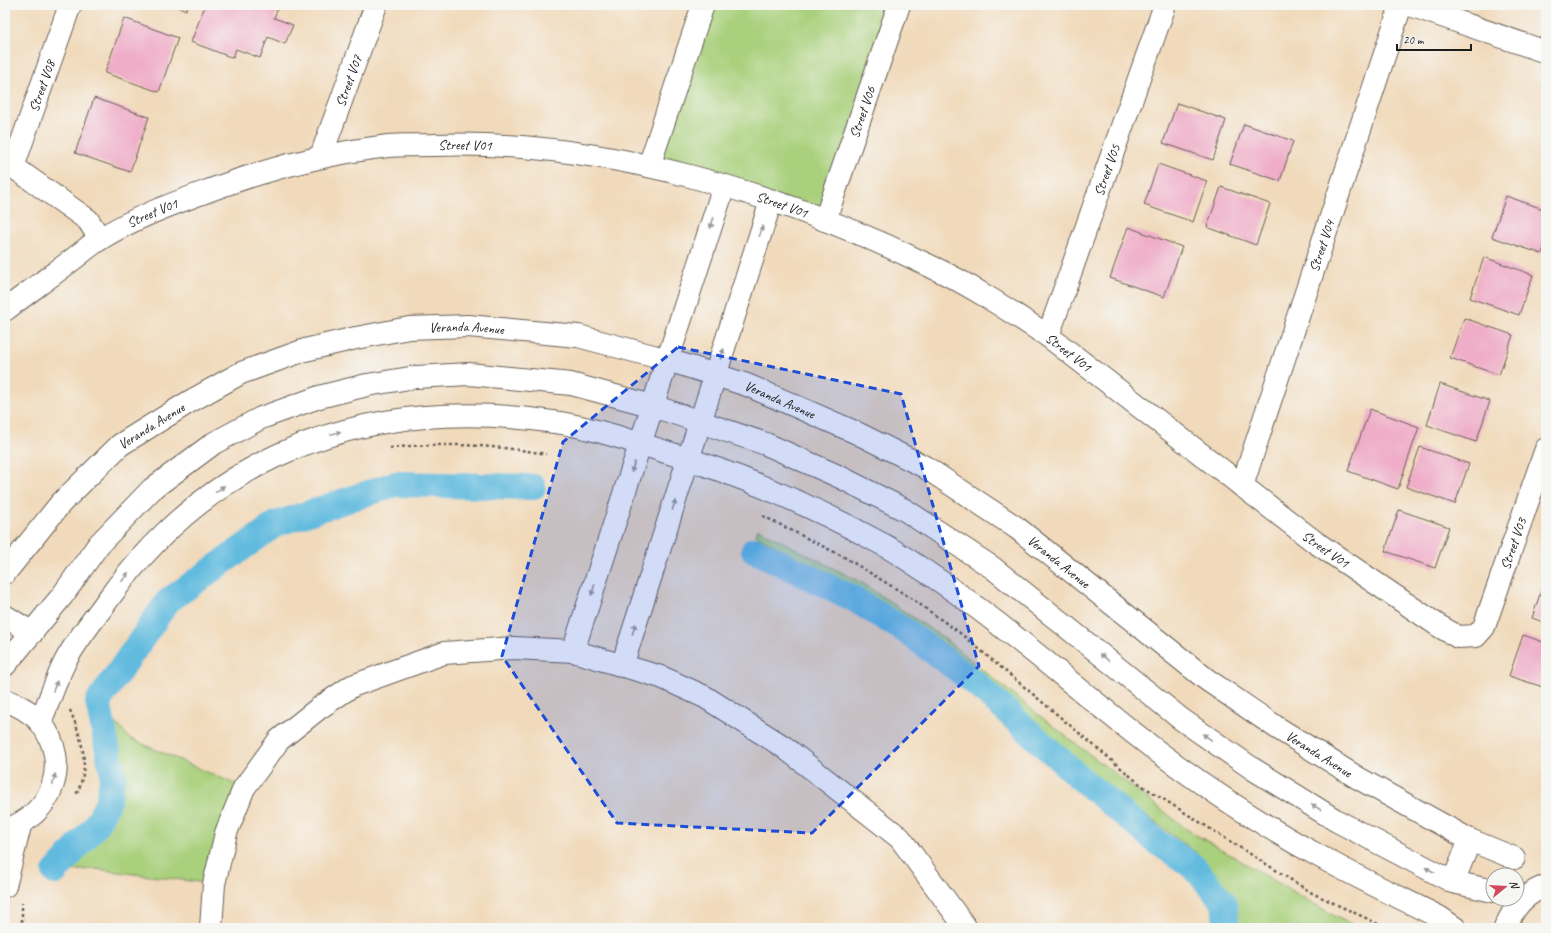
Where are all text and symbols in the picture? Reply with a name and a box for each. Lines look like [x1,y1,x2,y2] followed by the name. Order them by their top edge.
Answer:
[1397,26,1471,52] scale bar
[1403,32,1425,48] text: 20 m
[331,52,366,109] street label: Street V07
[25,56,59,114] street label: Street V08
[845,84,879,140] street label: Street V06
[438,136,493,154] street label: Street V01
[1090,141,1124,198] street label: Street V05
[754,187,811,221] street label: Street V01
[124,194,180,231] street label: Street V01
[1305,216,1338,274] street label: Street V04
[709,218,715,230] one-way arrow
[759,224,765,236] one-way arrow
[429,317,506,338] street label: Veranda Avenue
[1042,329,1096,375] street label: Street V01
[719,348,725,360] one-way arrow
[742,377,819,423] street label: Veranda Avenue
[115,398,189,453] street label: Veranda Avenue
[330,430,343,436] one-way arrow
[630,461,636,473] one-way arrow
[214,485,225,493] one-way arrow
[671,499,677,511] one-way arrow
[1496,514,1530,572] street label: Street V03
[1299,527,1353,572] street label: Street V01
[1024,531,1094,592] street label: Veranda Avenue
[121,572,129,582] one-way arrow
[590,585,596,597] one-way arrow
[631,622,637,634] one-way arrow
[1098,653,1109,662] one-way arrow
[52,680,58,692] one-way arrow
[1283,727,1357,782] street label: Veranda Avenue
[1202,733,1212,741] one-way arrow
[51,773,57,785] one-way arrow
[1310,804,1322,811] one-way arrow
[1424,866,1436,873] one-way arrow
[1485,867,1525,907] north arrow
[1507,879,1523,891] text: N

